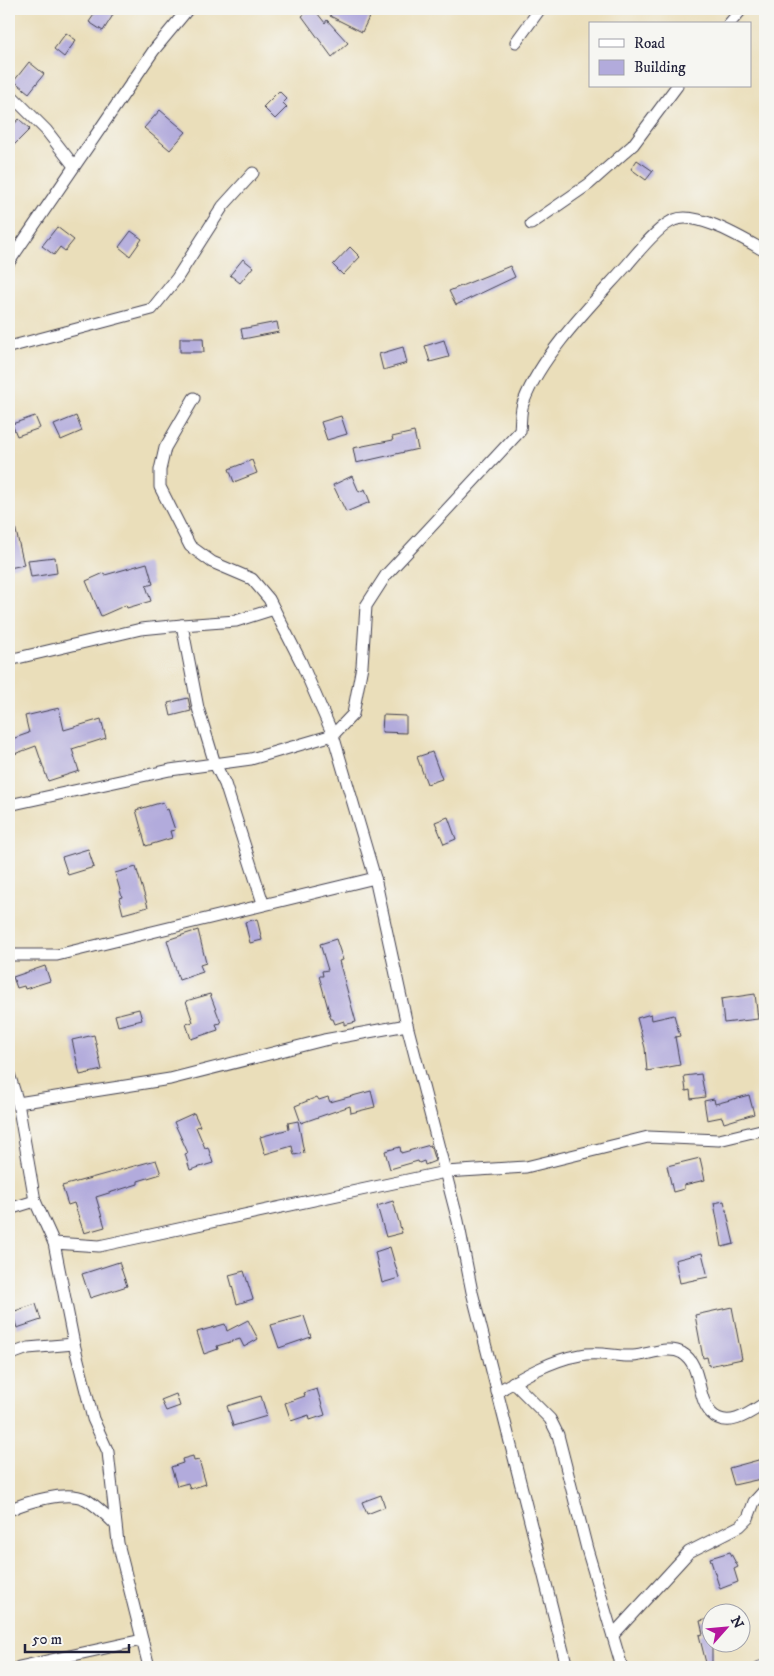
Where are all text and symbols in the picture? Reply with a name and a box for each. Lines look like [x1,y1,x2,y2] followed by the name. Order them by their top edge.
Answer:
[589,22,752,88] legend
[634,34,666,53] text: Road
[634,58,686,77] text: Building
[702,1604,752,1654] north arrow
[726,1613,748,1632] text: N
[25,1621,129,1653] scale bar
[32,1630,62,1649] text: 50 m

